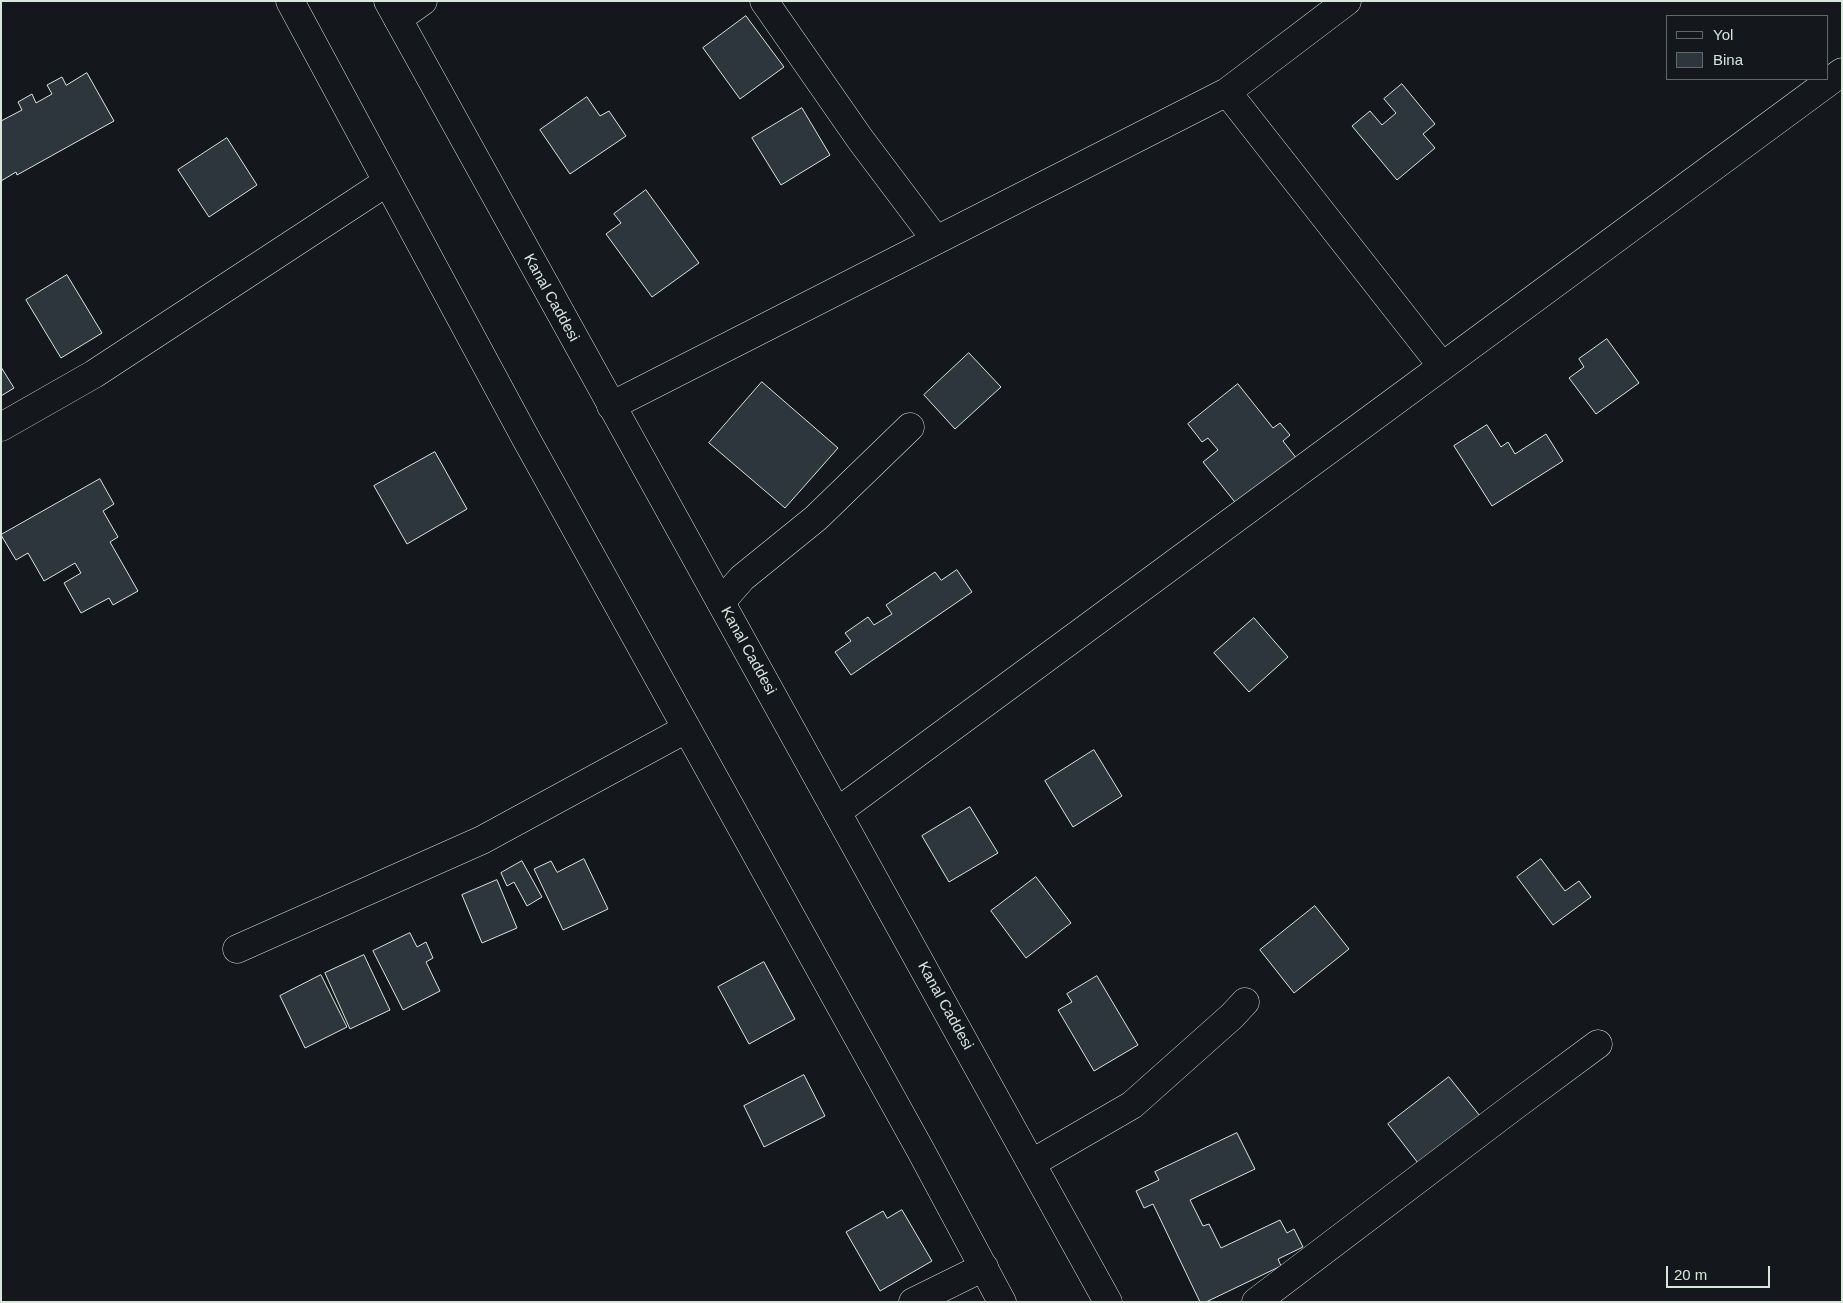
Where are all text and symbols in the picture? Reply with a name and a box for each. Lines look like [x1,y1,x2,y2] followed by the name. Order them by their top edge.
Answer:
[1666,15,1828,80] legend
[1713,26,1733,43] text: Yol
[1713,51,1743,68] text: Bina
[519,251,583,345] street label: Kanal Caddesi
[716,604,780,698] street label: Kanal Caddesi
[913,959,977,1053] street label: Kanal Caddesi
[1668,1256,1772,1288] scale bar
[1674,1266,1707,1283] text: 20 m

